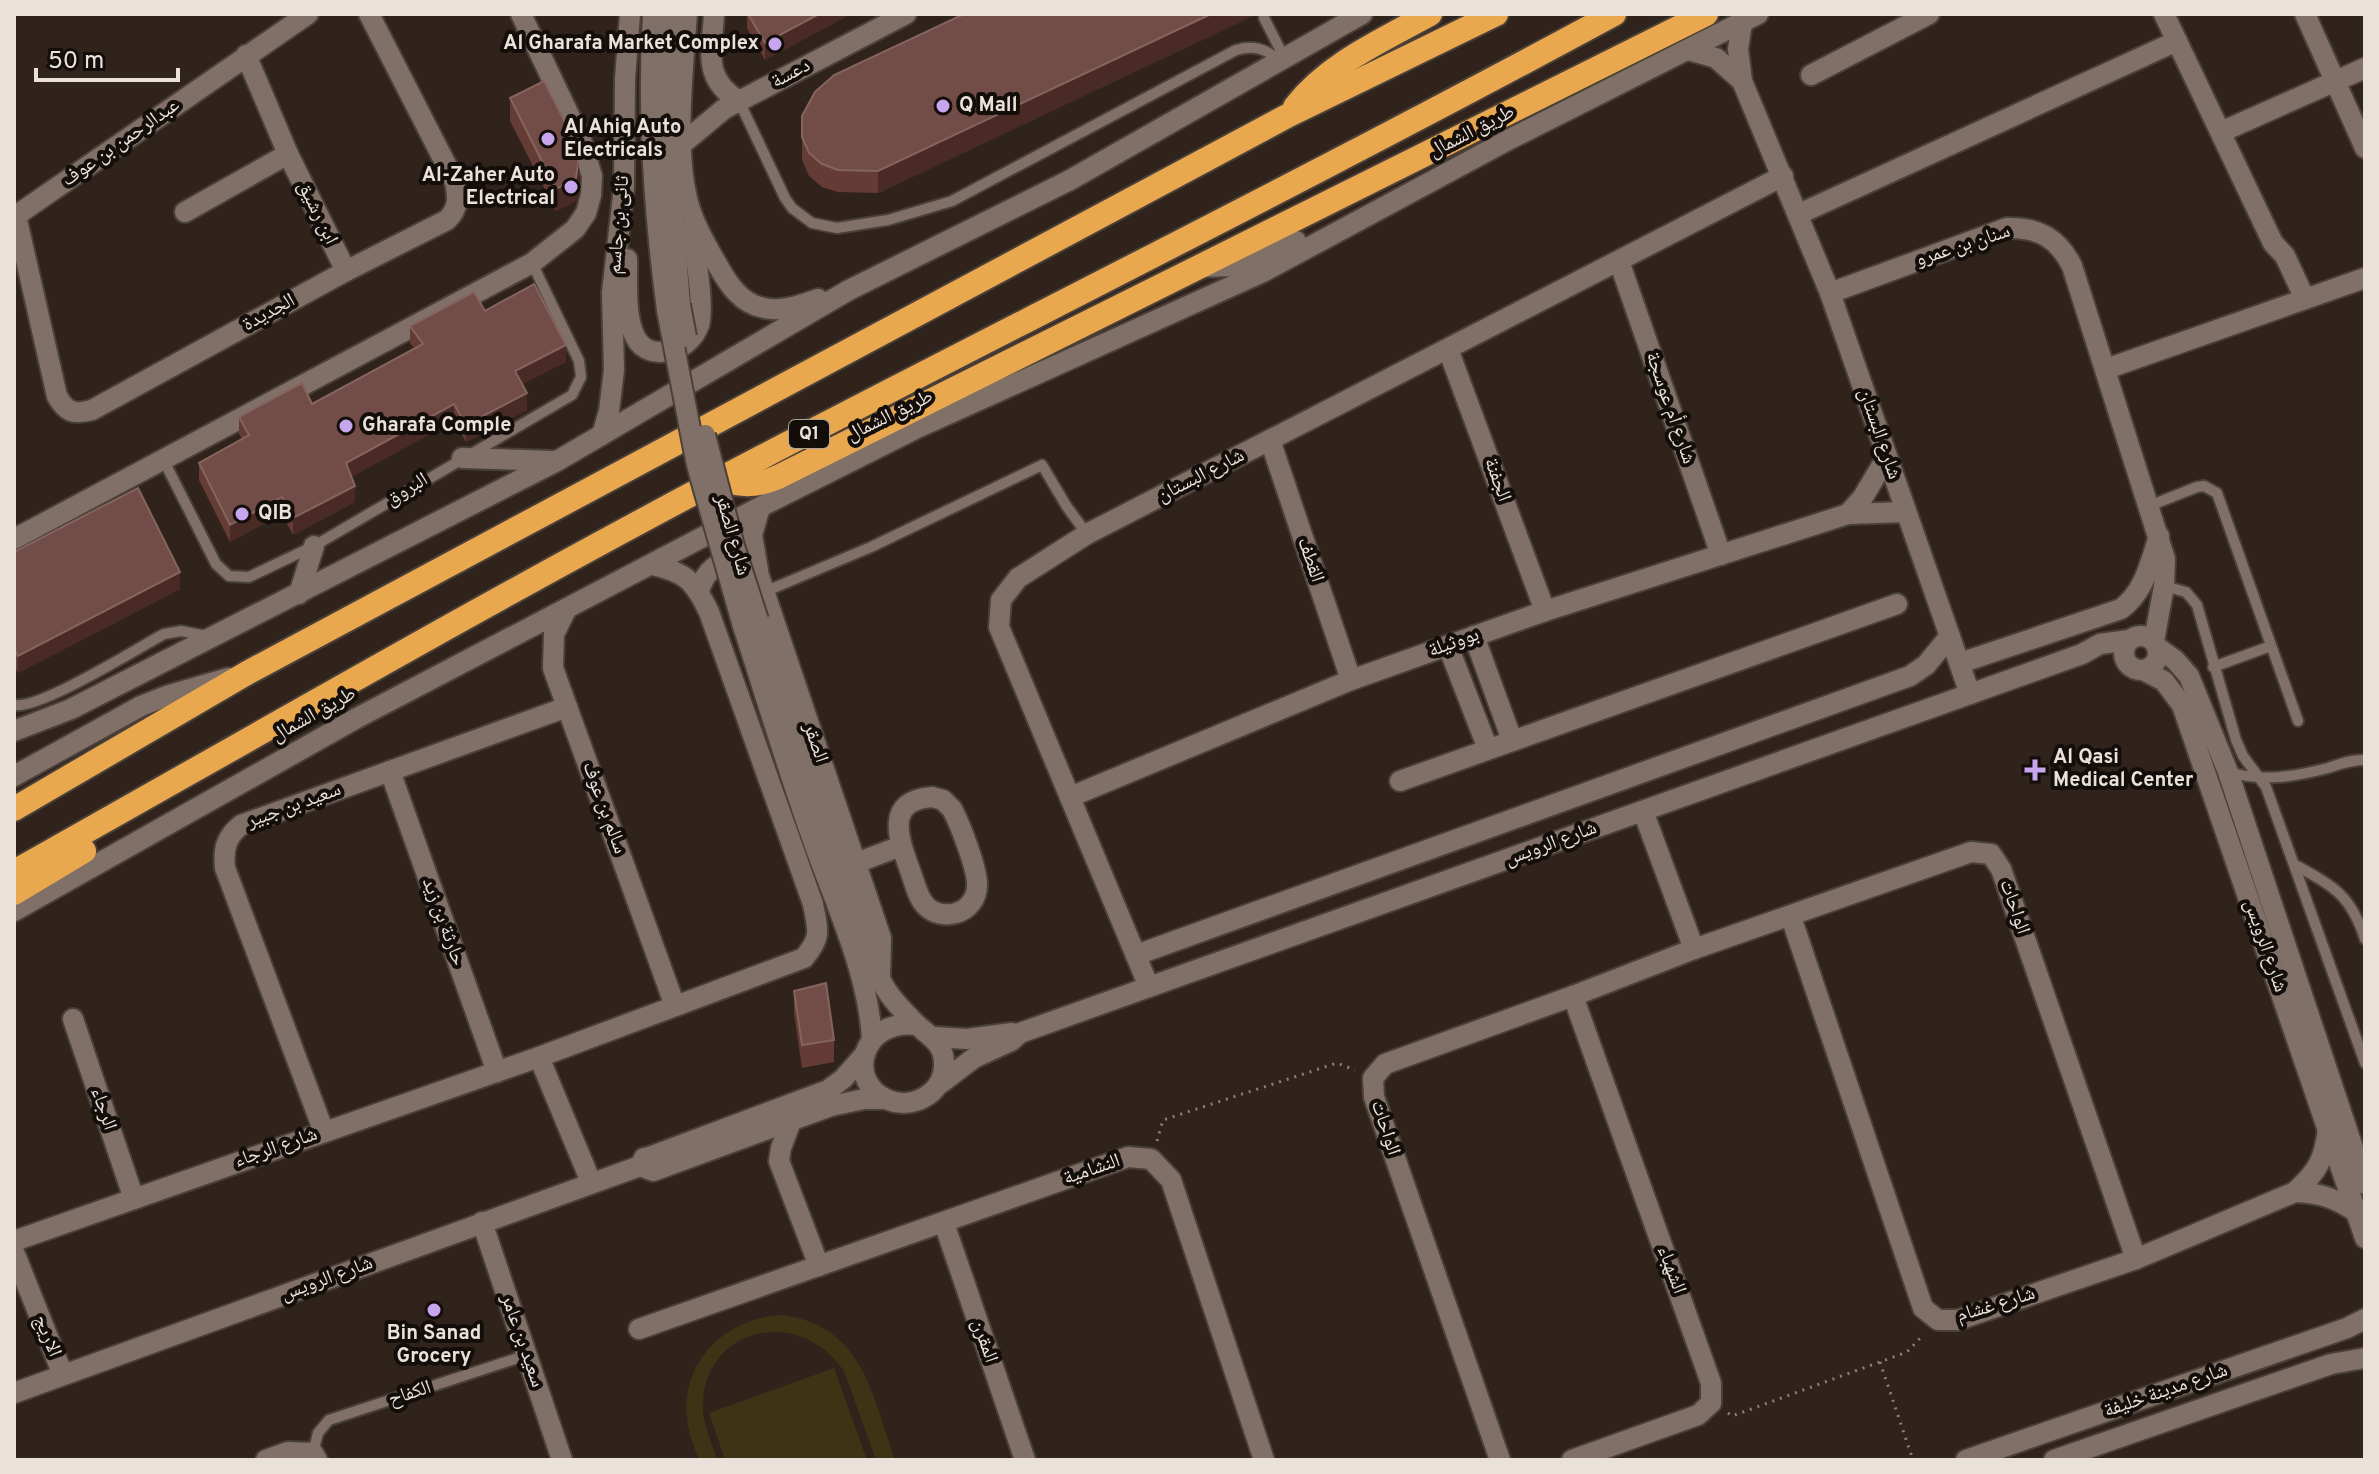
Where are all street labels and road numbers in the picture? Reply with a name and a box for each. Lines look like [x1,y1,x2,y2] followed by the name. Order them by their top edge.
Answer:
[767,53,815,95] street label: دعسة
[57,93,185,193] street label: عبدالرحمن بن عوف
[1425,99,1519,165] street label: طريق الشمال
[602,174,636,276] street label: ثانى بن جاسم
[291,177,343,249] street label: ابن رشيق
[1912,218,2014,274] street label: سنان بن عمرو
[238,288,300,338] street label: الجديدة
[1639,348,1702,468] street label: شارع أم عوسجة
[842,384,938,448] street label: طريق الشمال
[1851,385,1907,483] street label: شارع البستان
[789,420,829,448] road number: Q1
[1153,443,1249,509] street label: شارع البستان
[1477,454,1517,506] street label: الجفنة
[381,467,433,513] street label: البروق
[708,491,756,579] street label: شارع الصقر
[1290,534,1330,586] street label: القطف
[1425,622,1483,664] street label: بووثيلة
[267,681,361,749] street label: طريق الشمال
[796,719,834,766] street label: الصقر
[575,758,633,858] street label: سالم بن عوف
[242,777,345,835] street label: سعيد بن جبير
[1501,815,1601,873] street label: شارع الرويس
[415,874,471,970] street label: حارثة بن زيد
[1993,876,2035,938] street label: الواحات
[2237,896,2293,996] street label: شارع الرويس
[84,1084,122,1134] street label: الرجاء
[1364,1097,1406,1159] street label: الواحات
[231,1122,321,1174] street label: شارع الرجاء
[1060,1148,1124,1192] street label: النشامية
[1650,1242,1692,1298] street label: الشهباء
[277,1250,377,1308] street label: شارع الرويس
[1954,1281,2038,1329] street label: شارع غشام
[494,1290,550,1391] street label: سعيد بن عامر
[27,1311,67,1361] street label: الاريج
[964,1316,1004,1366] street label: المقرن
[2101,1358,2231,1424] street label: شارع مدينة خليفة
[385,1375,435,1413] street label: الكفاح

